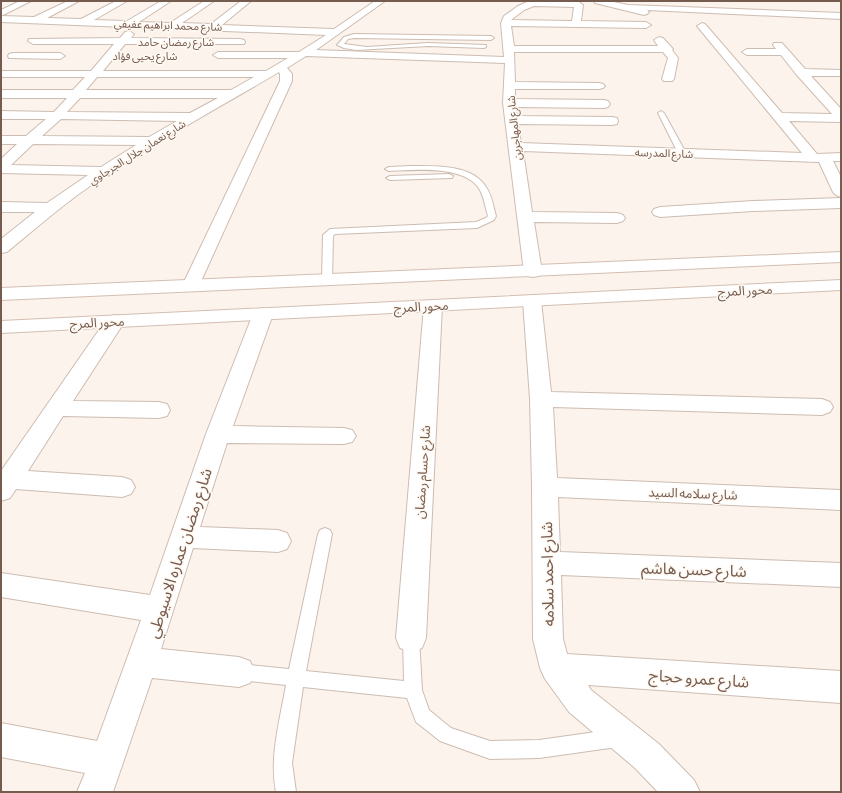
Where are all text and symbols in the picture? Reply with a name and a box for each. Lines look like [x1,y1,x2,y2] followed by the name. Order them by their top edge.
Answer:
[113,17,223,36] street label: شارع محمد ابراهيم عفيفي
[138,36,215,50] street label: شارع رمضان حامد
[113,50,178,64] street label: شارع يحيى فؤاد
[505,94,525,161] street label: شارع المهاجرين
[86,117,190,190] street label: شارع نعمان جلال الجرجاوي
[635,146,694,162] street label: شارع المدرسه
[717,282,773,302] street label: محور المرج
[393,298,449,318] street label: محور المرج
[69,314,125,334] street label: محور المرج
[412,425,436,520] street label: شارع حسام رمضان
[143,466,219,641] street label: شارع رمضان عماره الاسيوطي
[648,484,738,506] street label: شارع سلامه السيد
[537,521,561,627] street label: شارع احمد سلامه
[641,558,747,584] street label: شارع حسن هاشم
[648,666,750,694] street label: شارع عمرو حجاج

